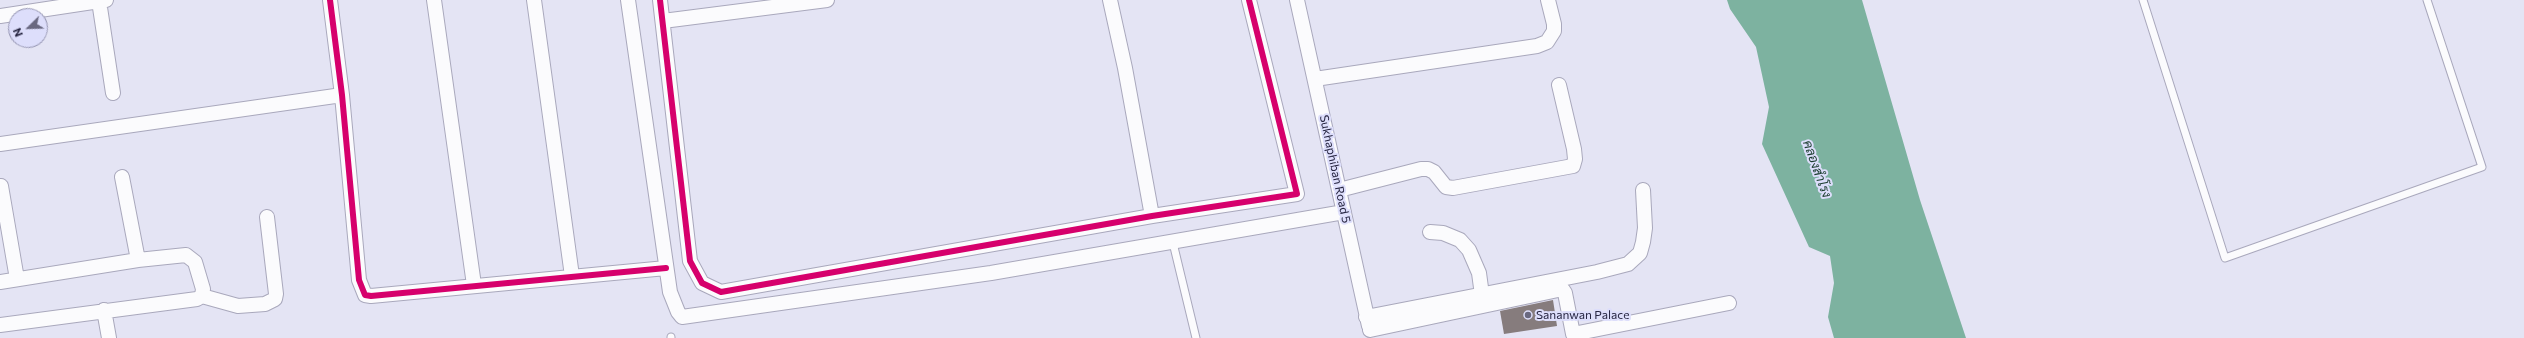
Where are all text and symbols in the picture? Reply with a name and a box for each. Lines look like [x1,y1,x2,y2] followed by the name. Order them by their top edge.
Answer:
[8,8,48,48] north arrow
[10,26,25,39] text: N
[1316,114,1354,224] street label: Sukhaphiban Road 5
[1799,138,1835,200] water label: คลองสำโรง
[1536,308,1630,322] place label: Sananwan Palace
[1523,310,1533,320] marker: Sananwan Palace

